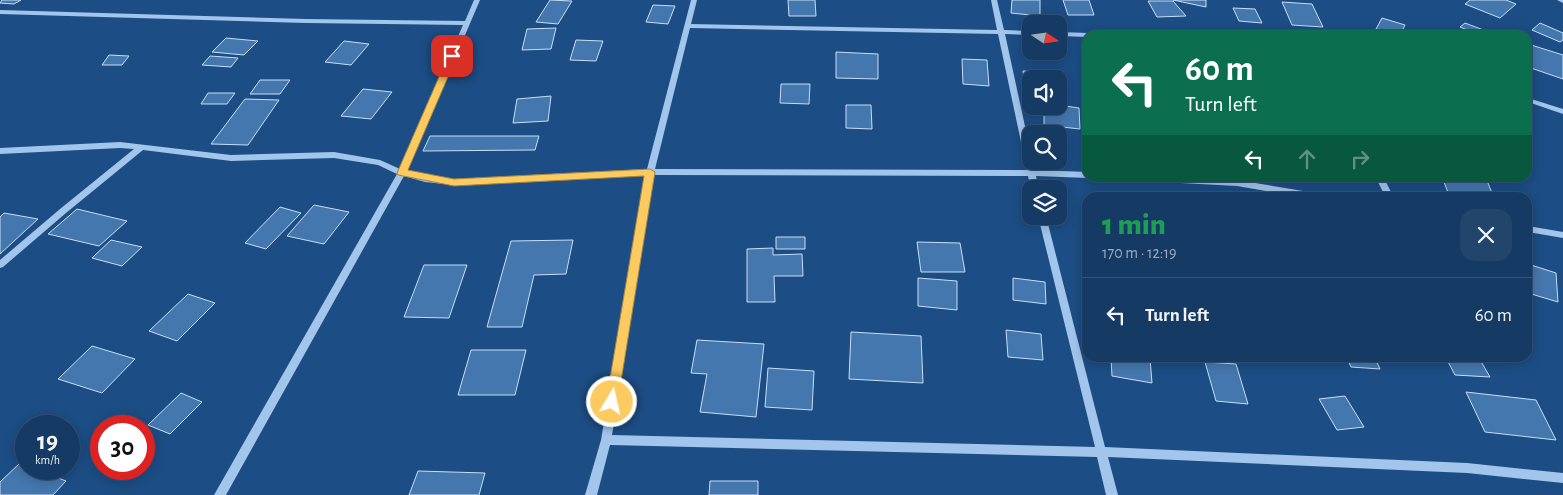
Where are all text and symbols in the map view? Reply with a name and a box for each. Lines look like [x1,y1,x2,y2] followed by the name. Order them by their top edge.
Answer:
[1022,15,1068,60] north arrow
[1022,15,1067,225] map controls
[431,35,473,77] pin
[438,42,466,70] icon: arrive
[1102,50,1167,115] icon: left
[1185,52,1254,87] text: 60 m
[1022,70,1067,115] button: sound
[1185,93,1257,115] text: Turn left
[1022,125,1067,170] button: search
[1240,145,1268,173] icon: left
[1293,145,1321,173] icon: ahead
[1346,145,1374,173] icon: right
[1022,180,1067,225] button: layers
[1460,209,1512,261] button: close
[1102,210,1166,240] text: 1 min
[1102,245,1176,261] text: 170 m · 12:19
[1102,301,1130,329] icon: left
[1145,306,1209,325] text: Turn left
[1475,306,1512,325] text: 60 m
[585,375,637,427] position arrow
[90,415,155,480] speed limit sign: 30
[37,429,58,454] text: 19
[35,454,60,466] text: km/h

